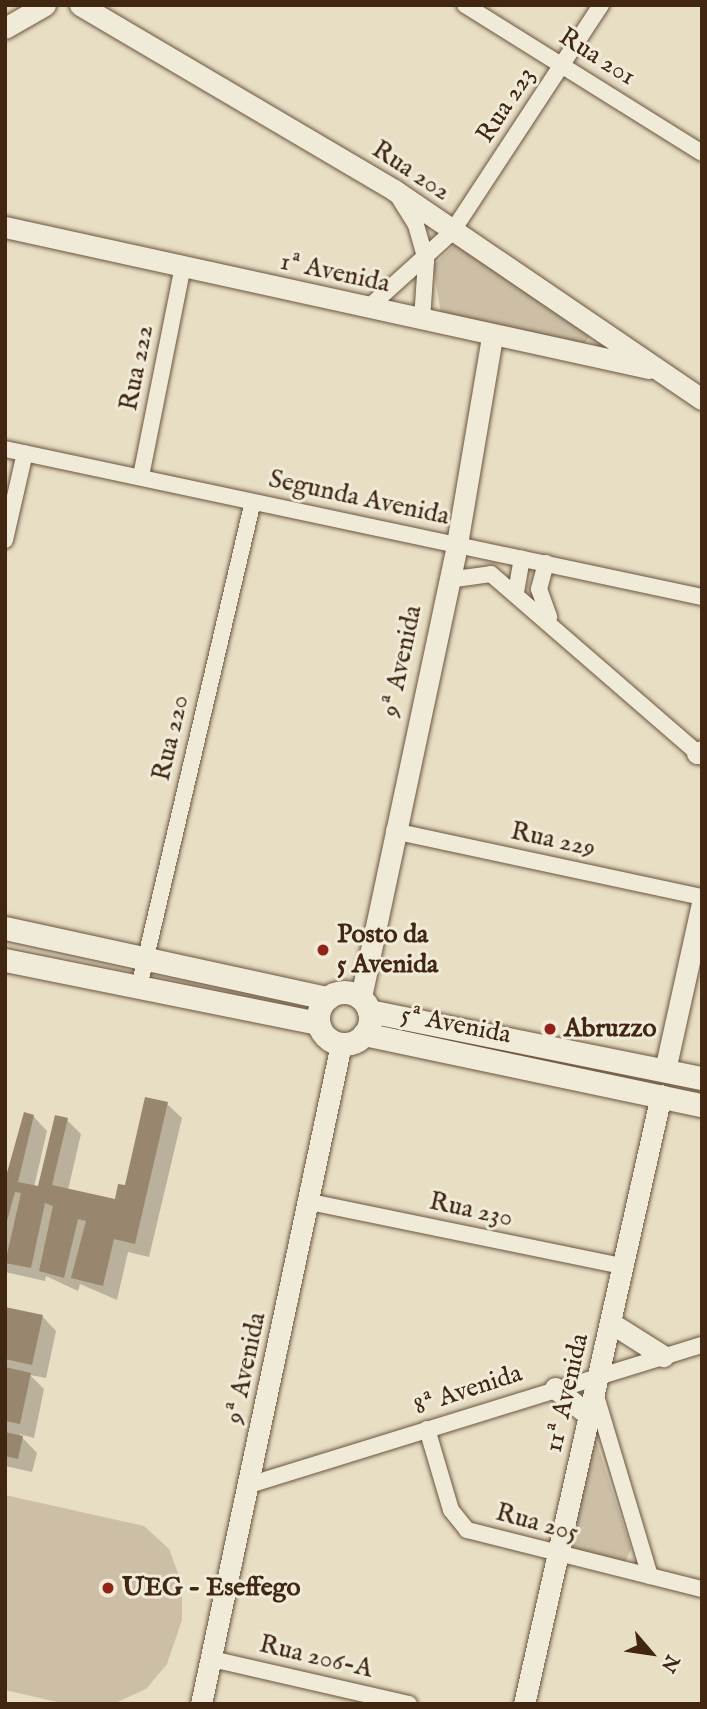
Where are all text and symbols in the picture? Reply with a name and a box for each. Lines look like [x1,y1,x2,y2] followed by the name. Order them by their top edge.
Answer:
[553,21,641,93] street label: Rua 201
[470,61,542,149] street label: Rua 223
[366,134,456,208] street label: Rua 202
[277,246,393,300] street label: 1ª Avenida
[113,322,161,414] street label: Rua 222
[266,464,452,532] street label: Segunda Avenida
[375,602,429,720] street label: 9ª Avenida
[146,692,196,784] street label: Rua 220
[508,816,598,864] street label: Rua 229
[337,919,438,981] place label: Posto da 5 Avenida
[315,942,331,958] marker: Posto da 5 Avenida
[398,999,514,1051] street label: 5ª Avenida
[564,1013,656,1045] place label: Abruzzo
[542,1021,558,1037] marker: Abruzzo
[426,1186,516,1234] street label: Rua 230
[219,1309,273,1427] street label: 9ª Avenida
[538,1330,596,1456] street label: 11ª Avenida
[410,1358,526,1422] street label: 8ª Avenida
[492,1497,582,1549] street label: Rua 205
[122,1572,301,1604] place label: UEG - Eseffego
[100,1580,116,1596] marker: UEG - Eseffego
[616,1618,686,1688] north arrow
[256,1629,376,1685] street label: Rua 206-A
[655,1650,684,1676] text: N

